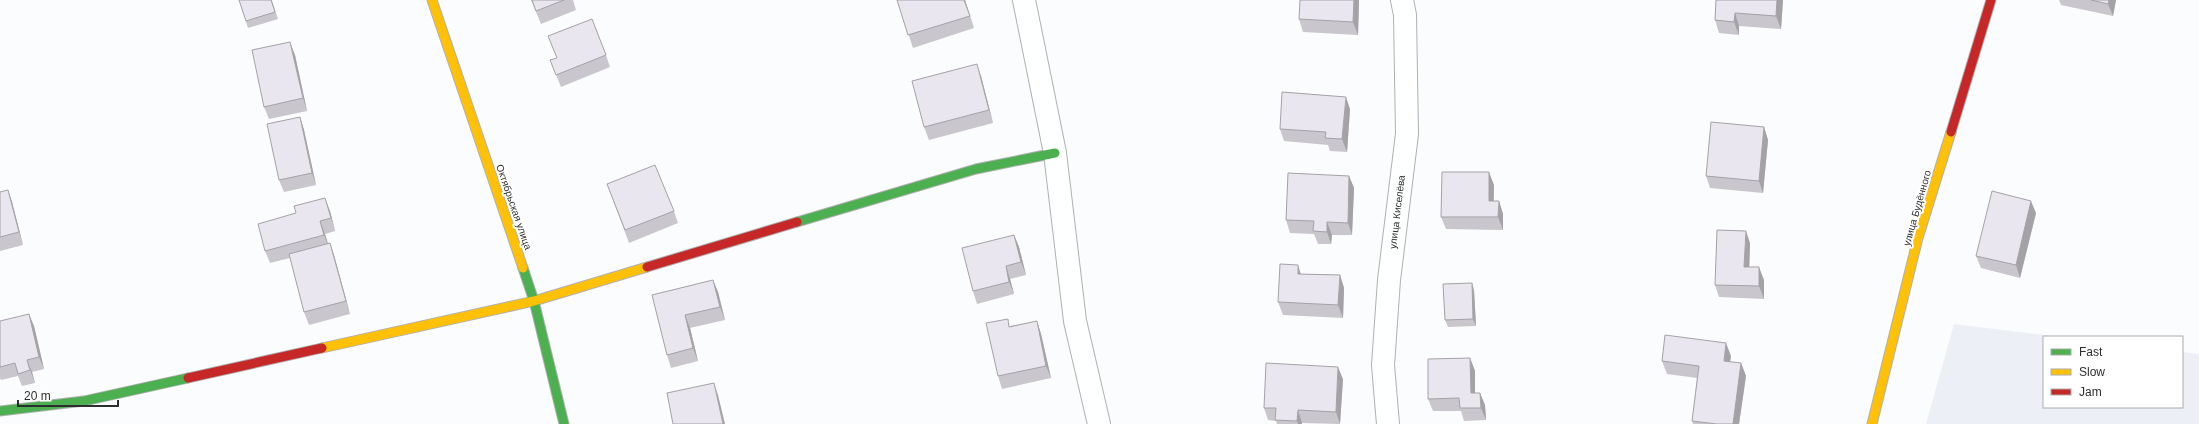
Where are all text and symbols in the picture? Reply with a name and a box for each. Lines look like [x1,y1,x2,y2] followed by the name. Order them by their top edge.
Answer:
[494,163,534,252] street label: Октябрьская улица
[1901,168,1933,247] street label: улица Будённого
[1387,174,1407,249] street label: улица Киселёва
[2043,336,2183,408] legend
[2079,345,2103,359] text: Fast
[2079,365,2105,379] text: Slow
[18,382,118,408] scale bar
[2079,385,2102,399] text: Jam
[24,389,51,403] text: 20 m

